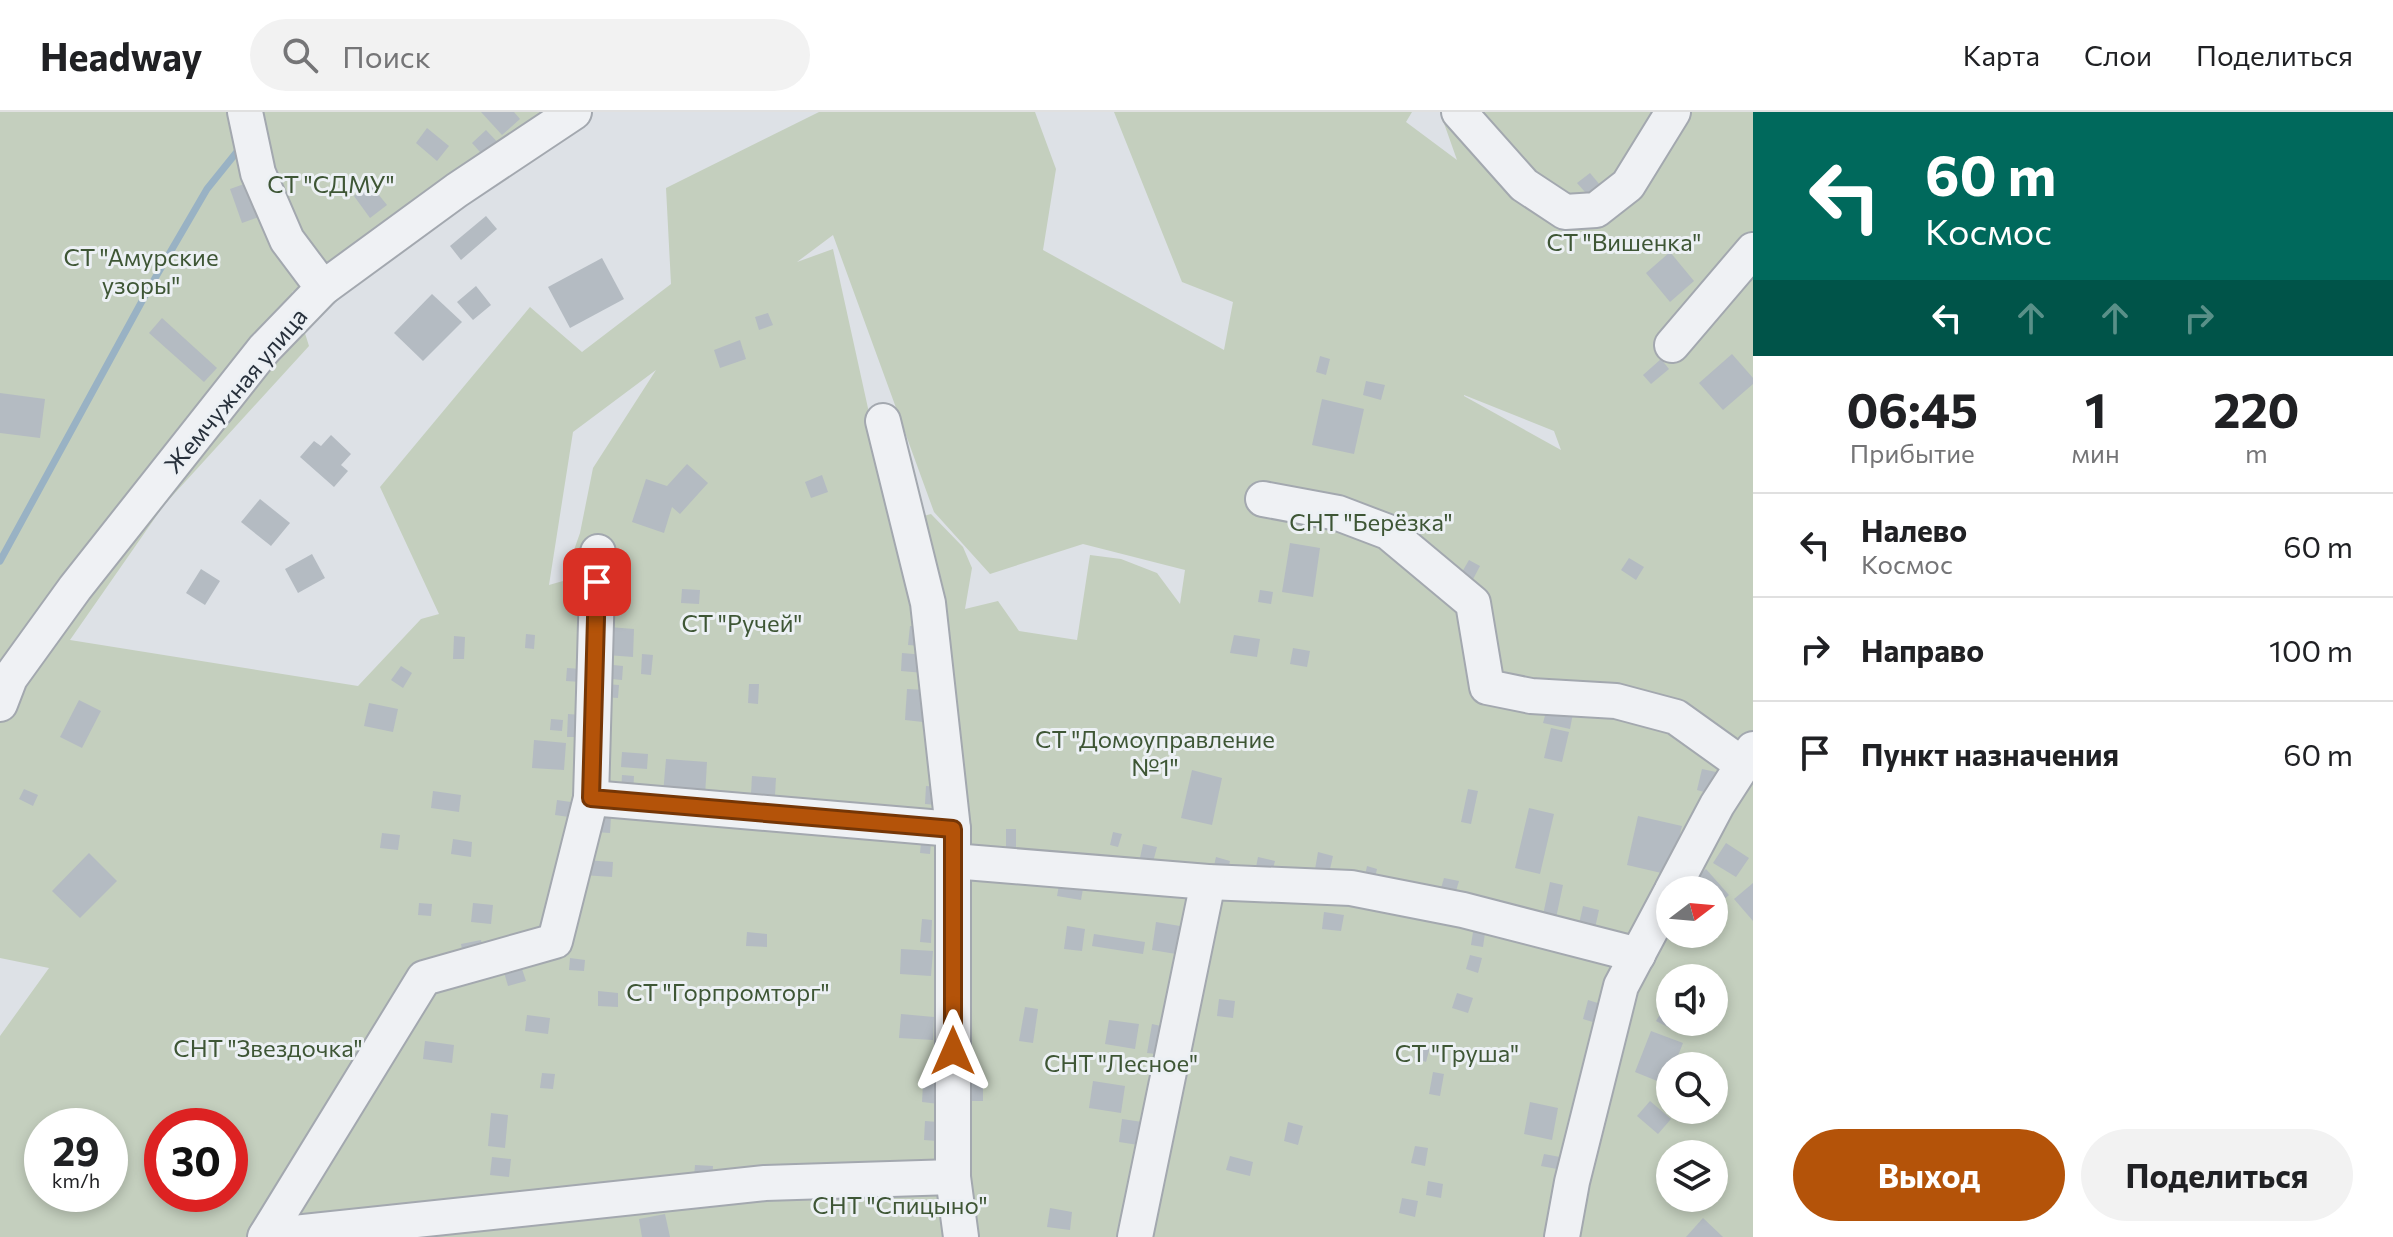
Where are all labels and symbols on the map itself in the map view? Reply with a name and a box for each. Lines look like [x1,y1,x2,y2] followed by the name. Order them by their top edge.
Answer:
[267,169,395,198] park label: СТ "СДМУ"
[1546,227,1702,256] park label: СТ "Вишенка"
[63,242,219,299] park label: СТ "Амурские узоры"
[157,302,313,478] street label: Жемчужная улица
[1289,507,1453,536] park label: СНТ "Берёзка"
[563,548,631,616] pin
[682,608,802,637] park label: СТ "Ручей"
[1035,724,1275,781] park label: СТ "Домоуправление №1"
[1656,876,1728,948] north arrow
[626,977,830,1006] park label: СТ "Горпромторг"
[911,1009,995,1093] position arrow
[173,1033,363,1062] park label: СНТ "Звездочка"
[1395,1038,1519,1067] park label: СТ "Груша"
[1044,1048,1198,1077] park label: СНТ "Лесное"
[144,1108,248,1212] speed limit sign: 30
[812,1190,988,1219] park label: СНТ "Спицыно"

